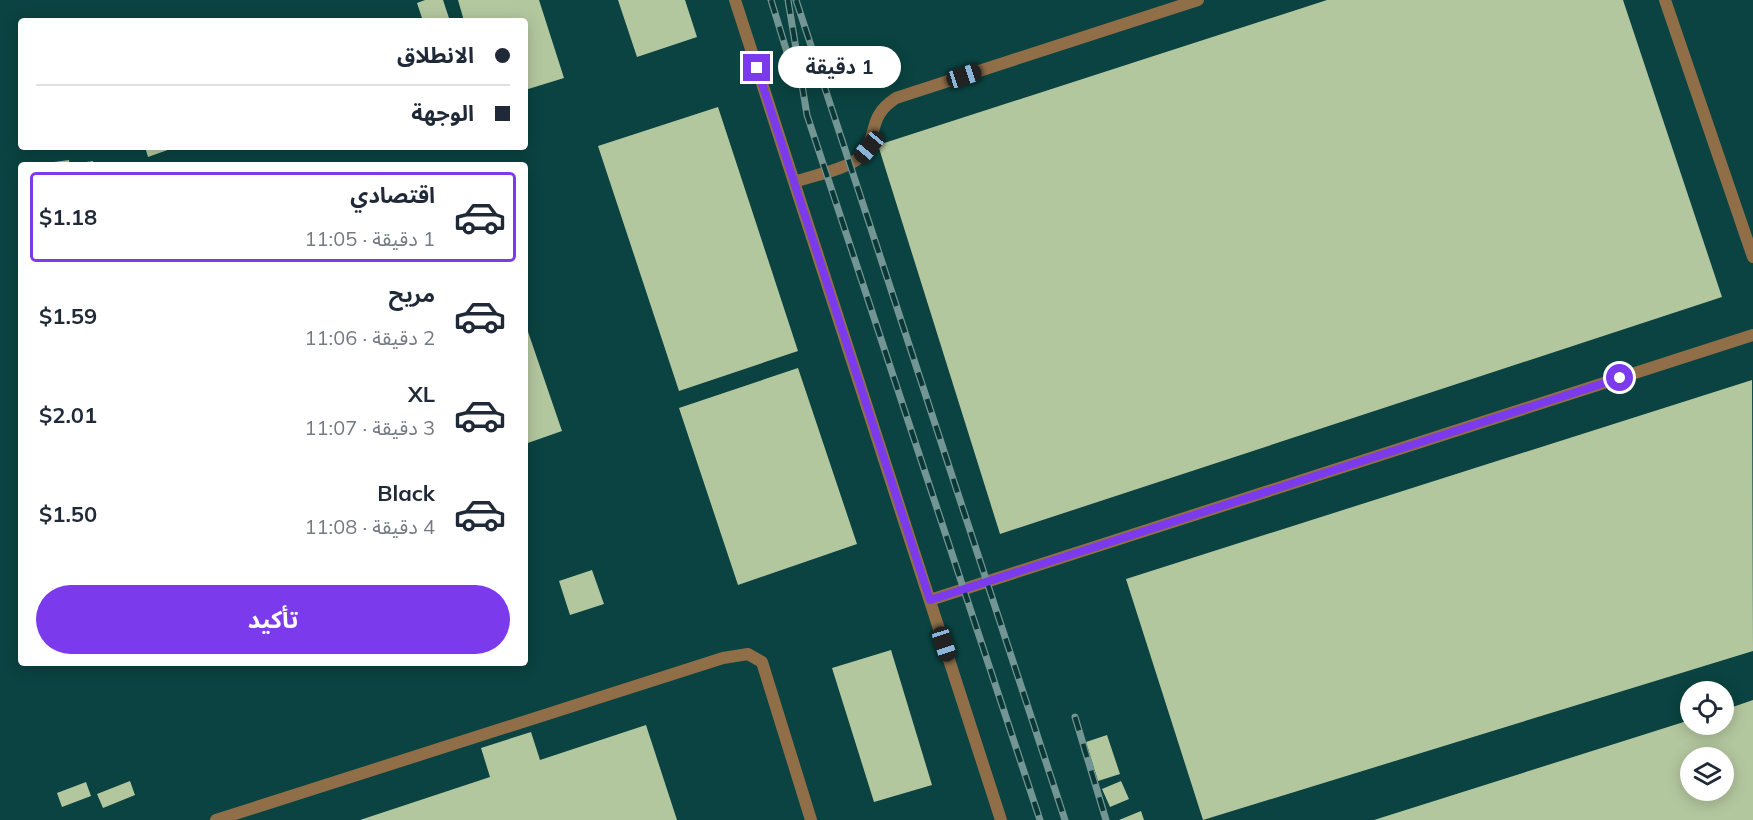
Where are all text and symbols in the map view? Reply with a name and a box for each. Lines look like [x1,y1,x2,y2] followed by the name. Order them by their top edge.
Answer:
[397,41,474,69] text: الانطلاق
[778,47,901,89] callout: 1 دقيقة
[743,54,770,81] route end
[806,54,873,79] text: 1 دقيقة
[944,62,984,90] car
[411,99,474,127] text: الوجهة
[851,127,887,167] car
[350,181,435,209] text: اقتصادي
[453,190,507,244] icon: car
[39,203,97,231] text: $1.18
[305,226,435,251] text: 1 دقيقة · 11:05
[389,280,435,308] text: مريح
[453,289,507,343] icon: car
[39,302,97,330] text: $1.59
[305,325,435,350] text: 2 دقيقة · 11:06
[1606,364,1633,391] route start
[408,380,435,408] text: XL
[453,388,507,442] icon: car
[39,401,97,429] text: $2.01
[305,415,435,440] text: 3 دقيقة · 11:07
[377,479,435,507] text: Black
[453,487,507,541] icon: car
[39,500,97,528] text: $1.50
[305,514,435,539] text: 4 دقيقة · 11:08
[36,585,510,654] button: تأكيد
[930,624,958,664] car
[1680,681,1734,801] map controls
[1680,681,1734,735] button: locate
[1680,747,1734,801] button: layers

